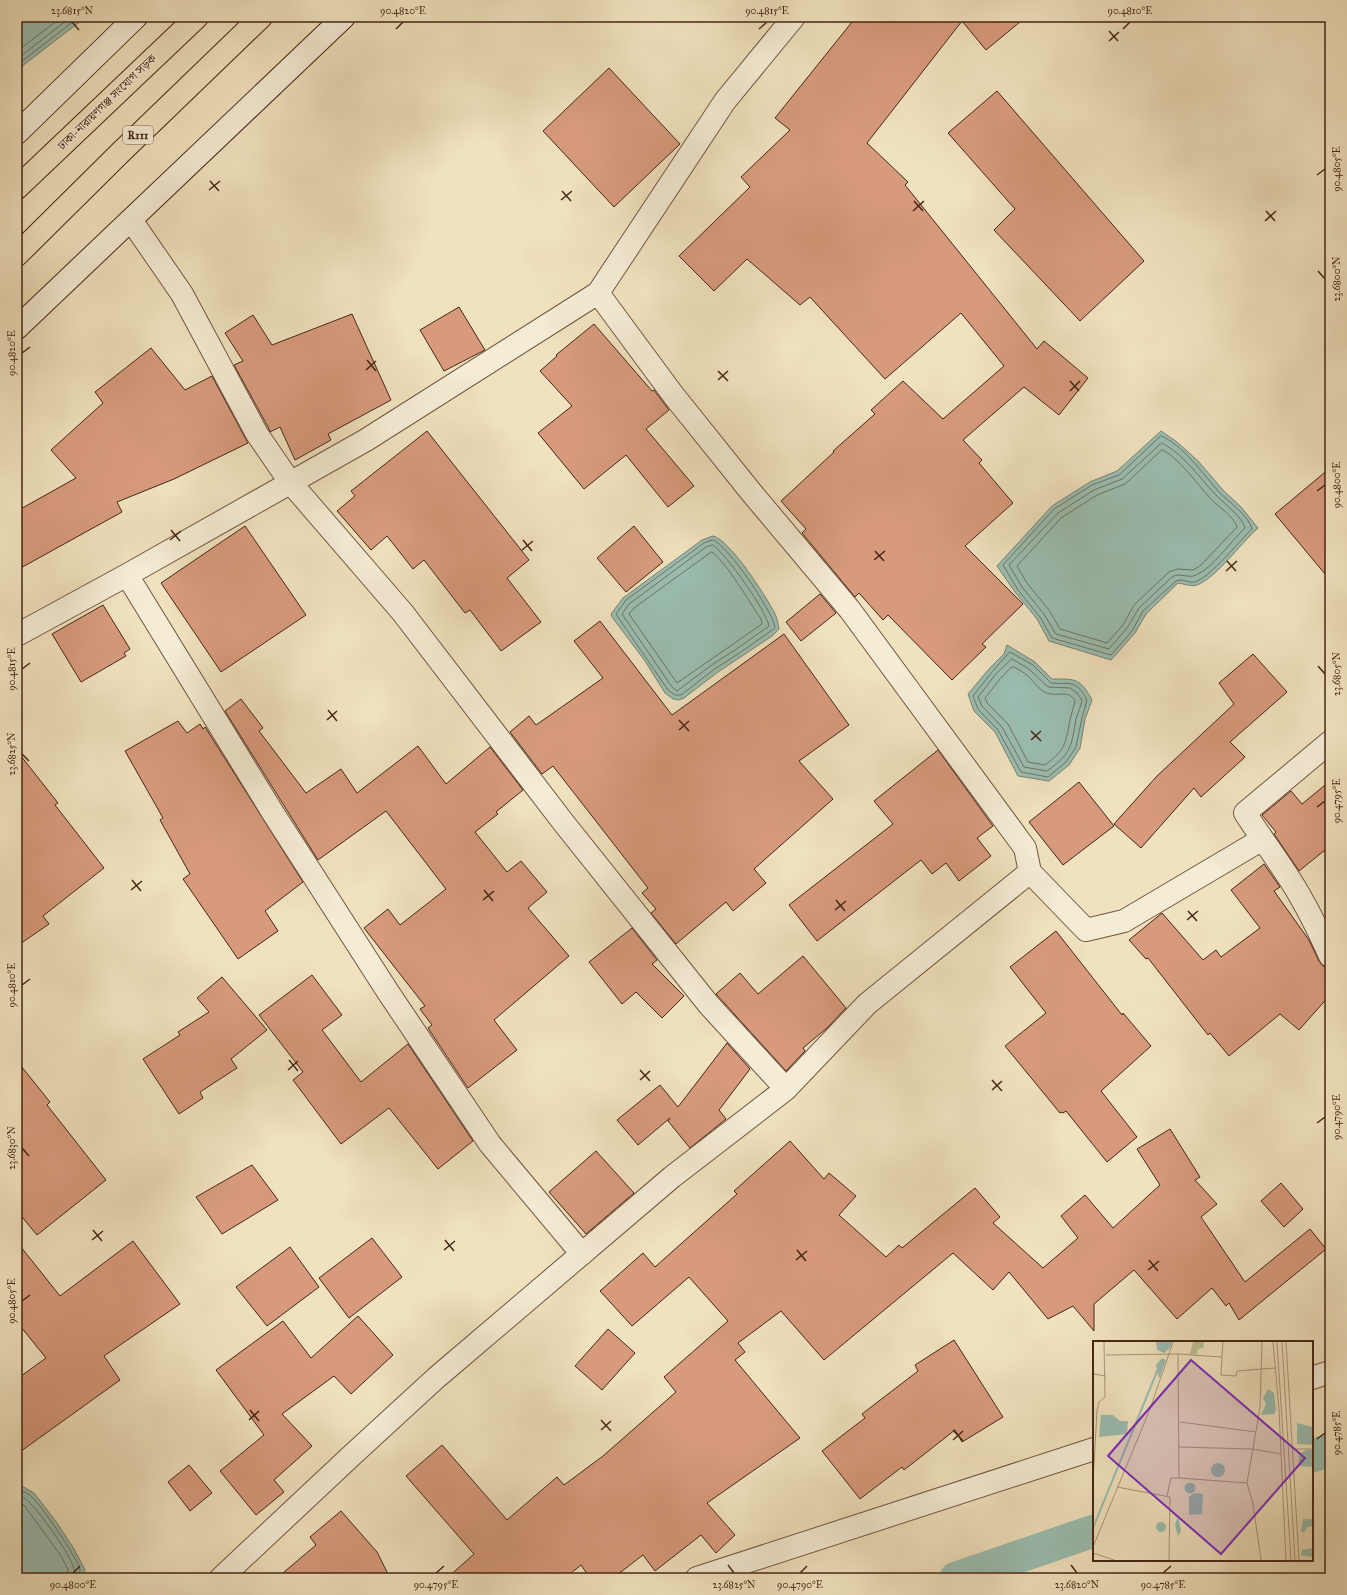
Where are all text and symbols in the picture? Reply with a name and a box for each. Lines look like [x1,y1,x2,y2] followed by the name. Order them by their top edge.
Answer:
[51,5,94,17] text: 23.6815°N
[380,5,426,17] text: 90.4820°E
[745,5,789,17] text: 90.4815°E
[1108,5,1152,17] text: 90.4810°E
[54,51,159,153] street label: ঢাকা-নারায়ণগঞ্জ সংযোগ সড়ক
[123,126,153,144] road number: R111
[1331,146,1343,192] text: 90.4805°E
[1331,256,1343,302] text: 23.6800°N
[6,330,18,376] text: 90.4820°E
[1331,462,1343,508] text: 90.4800°E
[6,647,18,691] text: 90.4815°E
[1331,651,1343,696] text: 23.6805°N
[6,732,18,776] text: 23.6825°N
[1331,779,1343,823] text: 90.4795°E
[6,963,18,1007] text: 90.4810°E
[1331,1094,1343,1140] text: 90.4790°E
[6,1126,18,1170] text: 23.6830°N
[6,1278,18,1324] text: 90.4805°E
[1093,1341,1313,1561] inset map
[1331,1411,1343,1455] text: 90.4785°E
[50,1579,96,1591] text: 90.4800°E
[414,1579,458,1591] text: 90.4795°E
[712,1579,756,1591] text: 23.6825°N
[777,1579,823,1591] text: 90.4790°E
[1055,1579,1100,1591] text: 23.6820°N
[1141,1579,1185,1591] text: 90.4785°E

